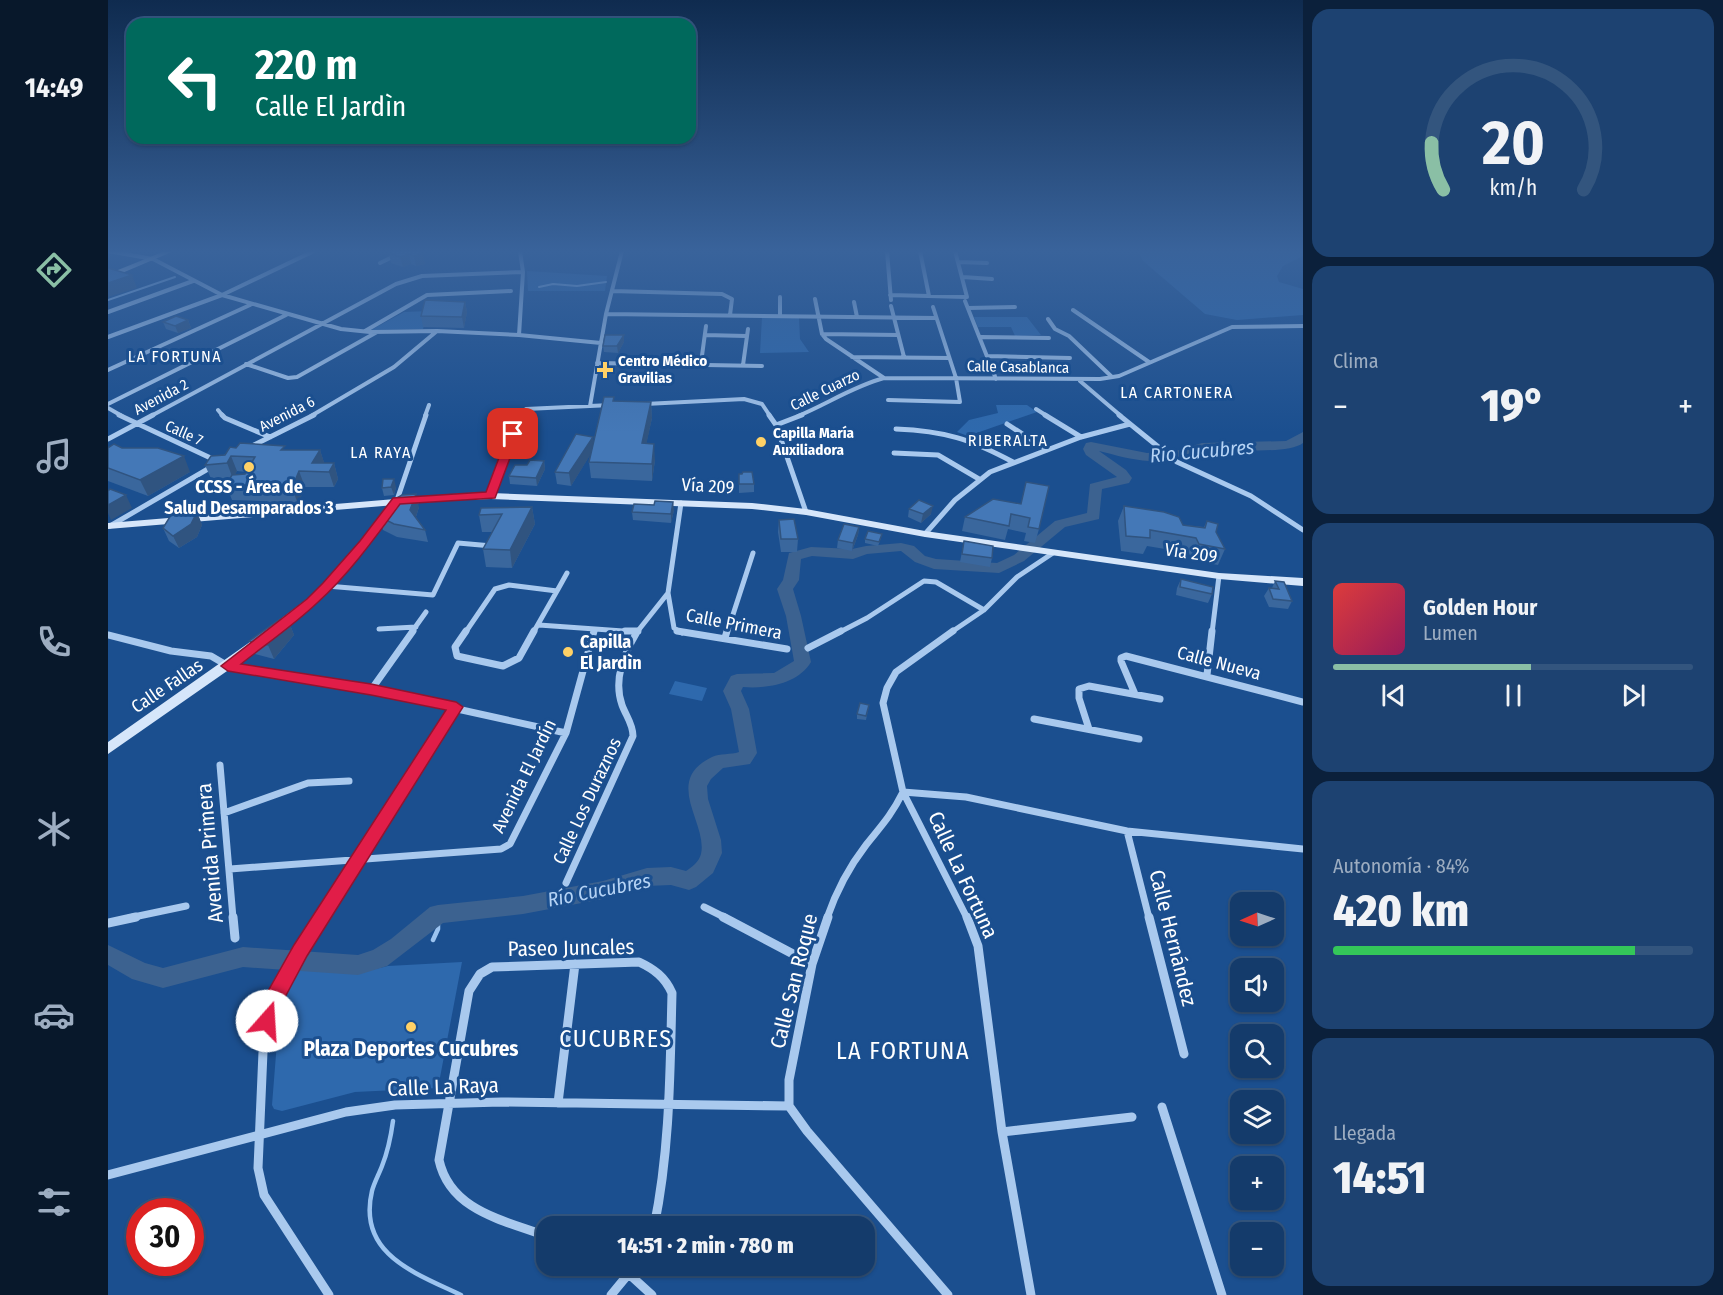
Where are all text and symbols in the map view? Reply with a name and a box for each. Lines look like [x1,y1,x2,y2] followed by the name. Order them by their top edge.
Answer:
[255,40,358,90] text: 220 m
[156,42,234,120] icon: left
[25,72,83,104] text: 14:49
[255,91,406,123] text: Calle El Jardìn
[1481,106,1544,181] text: 20
[1489,175,1537,201] text: km/h
[33,249,75,291] icon: directions
[128,347,222,366] district label: LA FORTUNA
[1333,349,1378,373] text: Clima
[618,352,707,387] place label: Centro Médico Gravilias
[967,357,1069,377] street label: Calle Casablanca
[596,361,614,379] marker: Centro Médico Gravilias
[787,365,863,414] street label: Calle Cuarzo
[131,375,192,419] street label: Avenida 2
[1481,379,1545,433] text: 19°
[1120,383,1234,402] district label: LA CARTONERA
[1333,387,1348,427] text: −
[1678,387,1693,427] text: +
[256,392,318,436] street label: Avenida 6
[487,408,538,459] pin
[162,417,206,449] street label: Calle 7
[496,417,529,450] icon: arrive
[772,424,855,459] place label: Capilla María Auxiliadora
[968,431,1048,450] district label: RIBERALTA
[1149,434,1256,468] water label: Río Cucubres
[33,435,75,477] icon: music
[754,435,768,449] marker: Capilla María Auxiliadora
[350,443,412,462] district label: LA RAYA
[242,460,256,474] marker: CCSS - Área de Salud Desamparados 3
[681,474,735,498] street label: Vía 209
[164,475,334,519] place label: CCSS - Área de Salud Desamparados 3
[1163,538,1219,568] street label: Vía 209
[1423,594,1537,621] text: Golden Hour
[684,604,784,644] street label: Calle Primera
[33,621,75,663] icon: phone
[1423,621,1478,645] text: Lumen
[580,631,642,674] place label: Capilla El Jardìn
[1175,641,1263,685] street label: Calle Nueva
[561,645,575,659] marker: Capilla El Jardìn
[127,654,207,718] street label: Calle Fallas
[1377,679,1410,712] icon: previous
[1497,679,1530,712] icon: pause
[1617,679,1650,712] icon: next
[487,716,561,836] street label: Avenida El Jardín
[548,734,626,868] street label: Calle Los Duraznos
[191,782,229,924] street label: Avenida Primera
[922,807,1004,943] street label: Calle La Fortuna
[33,808,75,850] icon: climate
[1333,854,1470,878] text: Autonomía · 84%
[1144,867,1202,1009] street label: Calle Hernández
[545,868,653,912] water label: Río Cucubres
[1333,884,1469,938] text: 420 km
[1230,892,1284,946] north arrow
[1230,892,1284,1276] map controls
[765,911,823,1051] street label: Calle San Roque
[507,934,635,962] street label: Paseo Juncales
[1230,958,1284,1012] button: sound
[235,989,299,1053] position arrow
[33,994,75,1036] icon: car
[404,1020,418,1034] marker: Plaza Deportes Cucubres
[1230,1024,1284,1078] button: search
[559,1025,673,1053] district label: CUCUBRES
[303,1036,519,1062] place label: Plaza Deportes Cucubres
[836,1037,970,1065] district label: LA FORTUNA
[387,1072,499,1102] street label: Calle La Raya
[1230,1090,1284,1144] button: layers
[1333,1121,1396,1145] text: Llegada
[1333,1151,1426,1205] text: 14:51
[1230,1156,1284,1210] button: +
[33,1181,75,1223] icon: filters
[126,1198,204,1276] speed limit sign: 30
[1230,1222,1284,1276] button: −
[617,1232,794,1259] text: 14:51 · 2 min · 780 m

